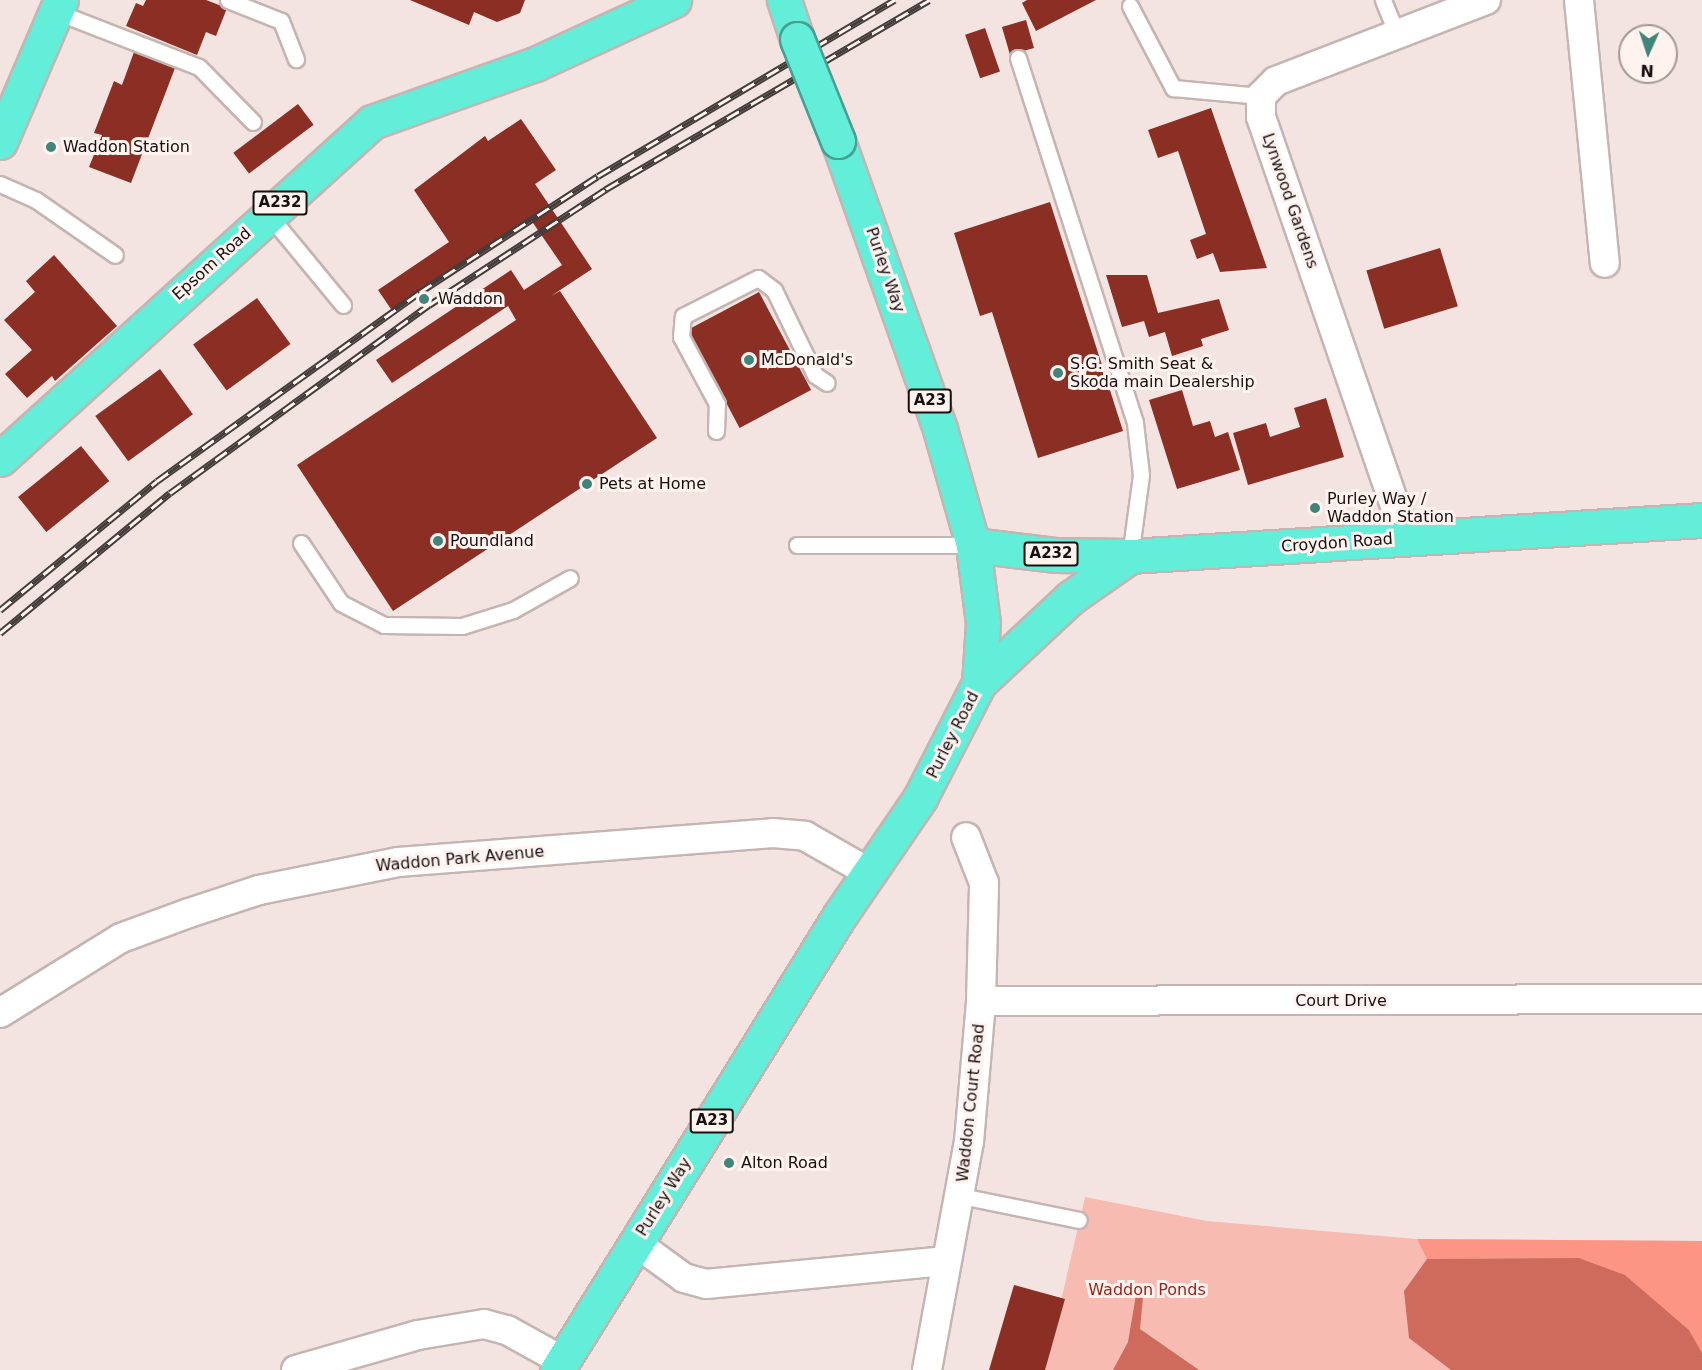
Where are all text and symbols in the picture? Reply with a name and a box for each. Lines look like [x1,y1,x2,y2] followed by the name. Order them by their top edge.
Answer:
[1618,24,1678,84] north arrow
[1640,61,1654,80] text: N
[1258,131,1322,271] street label: Lynwood Gardens
[63,137,190,157] place label: Waddon Station
[44,140,58,154] marker: Waddon Station
[252,191,308,215] road number: A232
[169,224,255,304] street label: Epsom Road
[861,225,909,315] street label: Purley Way
[438,289,503,309] place label: Waddon
[415,290,433,308] marker: Waddon
[761,350,853,370] place label: McDonald's
[742,353,756,367] marker: McDonald's
[1070,354,1255,392] place label: S.G. Smith Seat & Skoda main Dealership
[1051,366,1065,380] marker: S.G. Smith Seat & Skoda main Dealership
[908,389,952,413] road number: A23
[599,474,706,494] place label: Pets at Home
[580,477,594,491] marker: Pets at Home
[1327,489,1454,527] place label: Purley Way / Waddon Station
[1308,501,1322,515] marker: Purley Way / Waddon Station
[1280,530,1394,556] street label: Croydon Road
[450,531,534,551] place label: Poundland
[431,534,445,548] marker: Poundland
[1022,542,1080,566] road number: A232
[923,688,983,782] street label: Purley Road
[375,842,545,876] street label: Waddon Park Avenue
[1295,991,1387,1011] street label: Court Drive
[953,1023,989,1183] street label: Waddon Court Road
[690,1109,734,1133] road number: A23
[741,1153,828,1173] place label: Alton Road
[632,1154,696,1240] street label: Purley Way
[722,1156,736,1170] marker: Alton Road
[1088,1280,1206,1300] park label: Waddon Ponds

